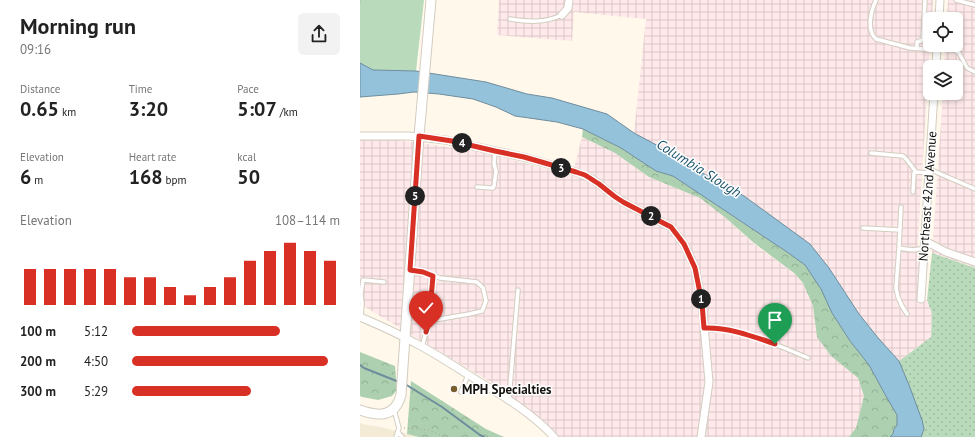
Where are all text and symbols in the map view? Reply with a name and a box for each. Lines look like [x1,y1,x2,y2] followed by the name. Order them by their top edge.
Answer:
[20,12,136,40] text: Morning run
[923,12,963,100] map controls
[923,12,963,52] button: locate
[298,13,340,55] button: share
[20,41,51,58] text: 09:16
[923,60,963,100] button: layers
[20,82,60,96] text: Distance
[129,82,152,96] text: Time
[237,82,259,96] text: Pace
[20,96,59,122] text: 0.65
[129,96,168,122] text: 3:20
[237,96,277,122] text: 5:07
[59,105,76,119] text: km
[277,105,298,119] text: /km
[914,130,941,262] street label: Northeast 42nd Avenue
[452,133,472,153] pin: 4
[653,135,745,201] water label: Columbia Slough
[459,136,465,150] text: 4
[20,150,64,164] text: Elevation
[129,150,176,164] text: Heart rate
[237,150,256,164] text: kcal
[551,158,571,178] pin: 3
[558,161,564,175] text: 3
[20,164,31,190] text: 6
[129,164,163,190] text: 168
[237,164,260,190] text: 50
[31,173,43,187] text: m
[163,173,186,187] text: bpm
[405,186,425,206] pin: 5
[412,189,418,203] text: 5
[641,206,661,226] pin: 2
[648,209,654,223] text: 2
[20,212,72,229] text: Elevation
[275,212,340,229] text: 108–114 m
[691,289,711,309] pin: 1
[409,291,443,332] pin
[698,292,704,306] text: 1
[415,297,437,319] icon: check
[758,303,792,344] pin
[764,309,786,331] icon: arrive
[20,323,56,340] text: 100 m
[84,323,108,340] text: 5:12
[20,353,56,370] text: 200 m
[84,353,108,370] text: 4:50
[462,381,552,398] place label: MPH Specialties
[20,383,56,400] text: 300 m
[84,383,108,400] text: 5:29
[449,384,459,394] marker: MPH Specialties

